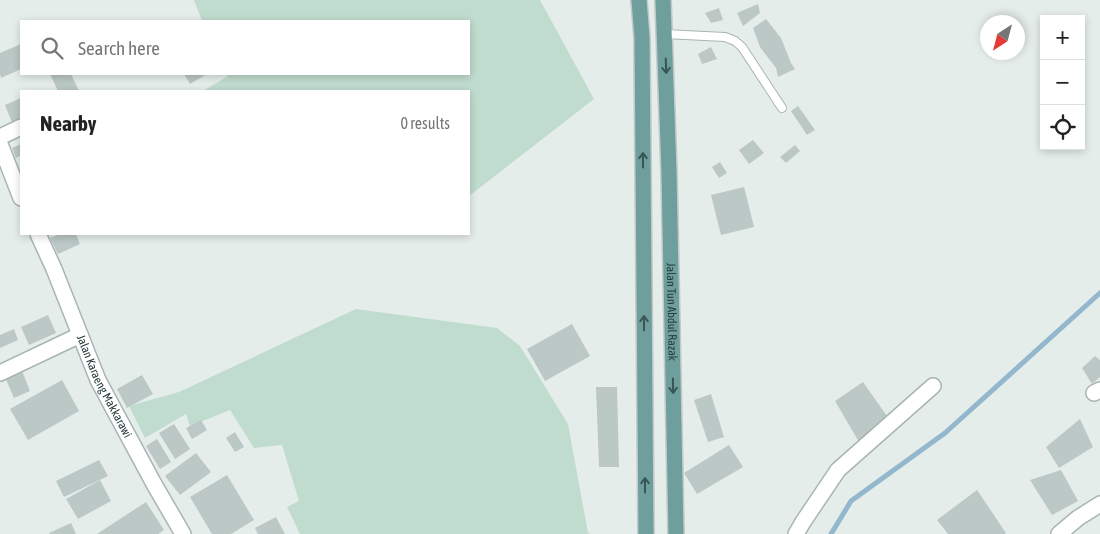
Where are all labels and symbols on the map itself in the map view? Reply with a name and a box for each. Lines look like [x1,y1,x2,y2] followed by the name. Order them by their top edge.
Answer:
[980,15,1025,60] north arrow
[662,58,671,74] one-way arrow
[638,153,648,169] one-way arrow
[664,263,680,362] street label: Jalan Tun Abdul Razak
[639,315,649,332] one-way arrow
[74,333,135,440] street label: Jalan Karaeng Makkarawi
[668,378,678,394] one-way arrow
[640,478,650,494] one-way arrow

